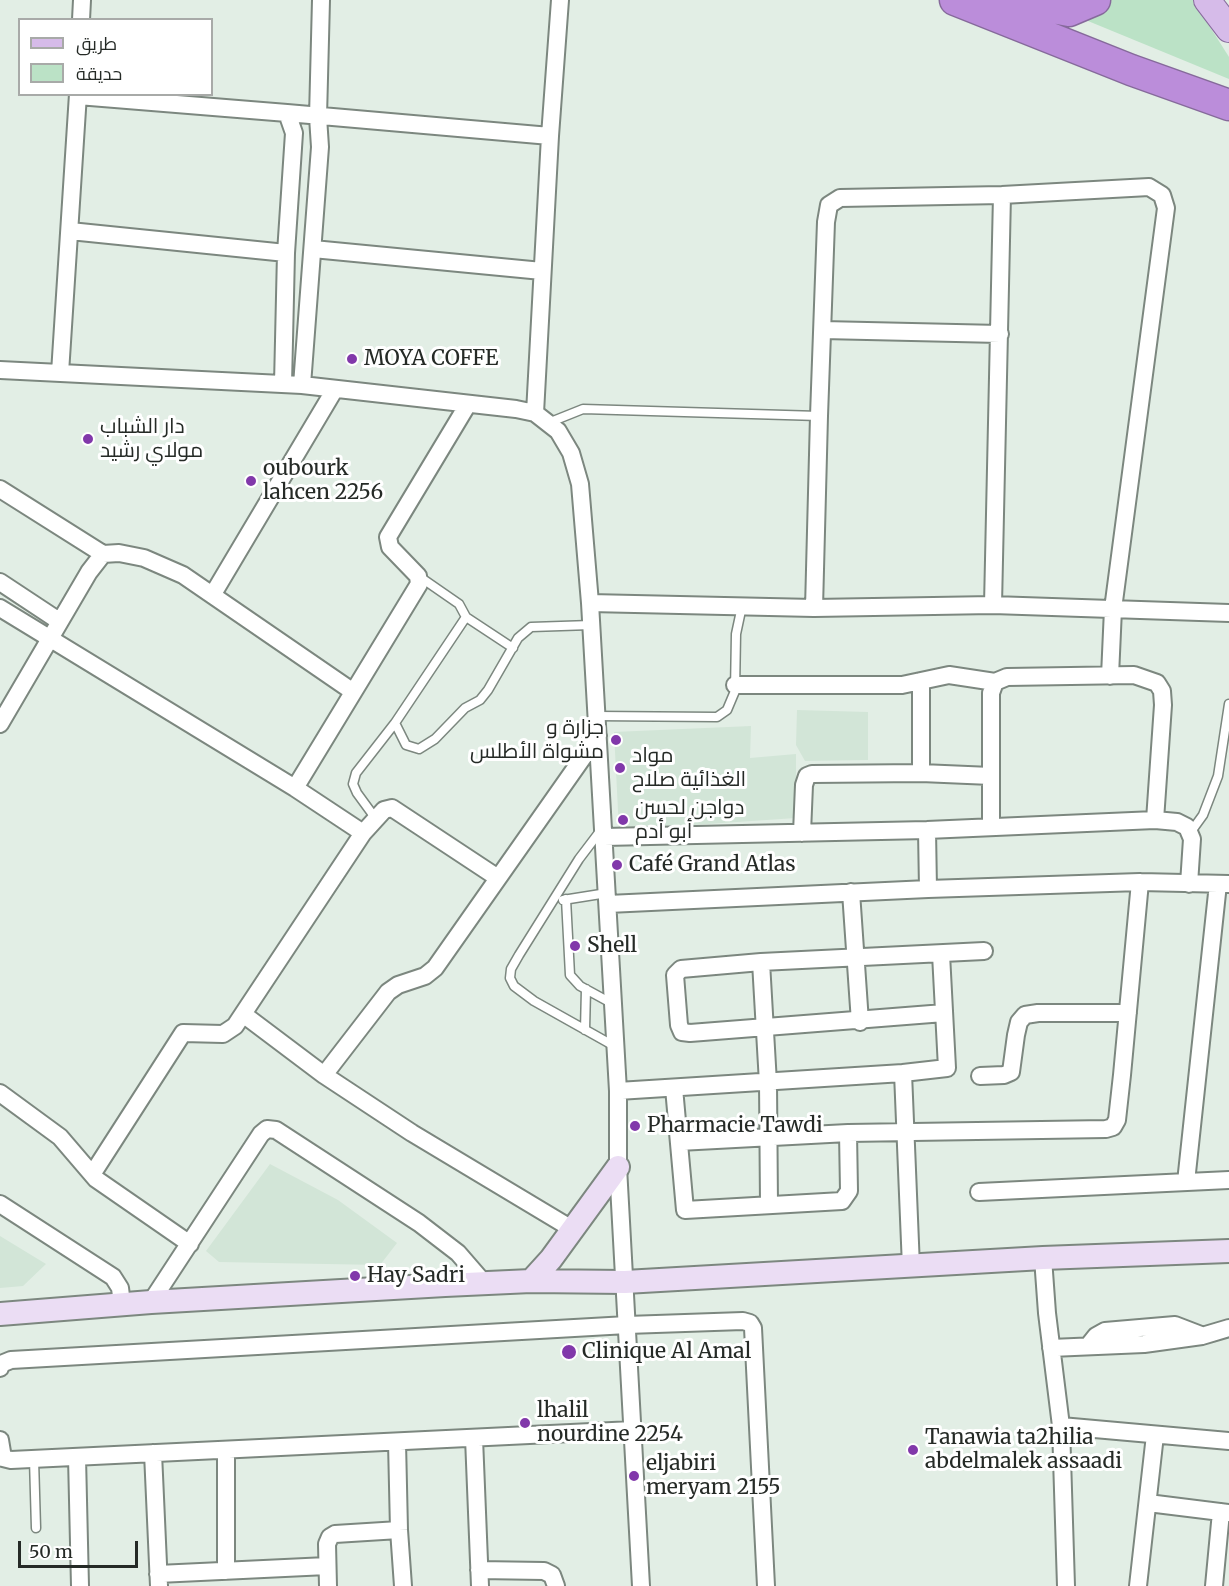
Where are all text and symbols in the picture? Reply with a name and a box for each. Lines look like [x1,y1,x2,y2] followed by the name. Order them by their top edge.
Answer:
[18,18,213,96] legend
[76,32,117,55] text: طريق
[76,62,122,85] text: حديقة
[364,346,498,372] place label: MOYA COFFE
[345,352,359,366] marker: MOYA COFFE
[100,414,203,464] place label: دار الشباب مولاي رشيد
[81,432,95,446] marker: دار الشباب مولاي رشيد
[263,456,383,506] place label: oubourk lahcen 2256
[244,474,258,488] marker: oubourk lahcen 2256
[470,715,604,765] place label: جزارة و مشواة الأطلس
[609,733,623,747] marker: جزارة و مشواة الأطلس
[632,743,746,793] place label: مواد الغذائية صلاح
[613,761,627,775] marker: مواد الغذائية صلاح
[635,795,744,845] place label: دواجن لحسن أبو أدم
[616,813,630,827] marker: دواجن لحسن أبو أدم
[629,852,796,878] place label: Café Grand Atlas
[610,858,624,872] marker: Café Grand Atlas
[587,933,637,959] place label: Shell
[568,939,582,953] marker: Shell
[647,1113,823,1139] place label: Pharmacie Tawdi
[628,1119,642,1133] marker: Pharmacie Tawdi
[367,1263,465,1289] place label: Hay Sadri
[348,1269,362,1283] marker: Hay Sadri
[582,1339,751,1365] place label: Clinique Al Amal
[560,1343,578,1361] marker: Clinique Al Amal
[537,1398,683,1448] place label: lhalil nourdine 2254
[518,1416,532,1430] marker: lhalil nourdine 2254
[925,1425,1122,1475] place label: Tanawia ta2hilia abdelmalek assaadi
[906,1443,920,1457] marker: Tanawia ta2hilia abdelmalek assaadi
[646,1451,781,1501] place label: eljabiri meryam 2155
[627,1469,641,1483] marker: eljabiri meryam 2155
[21,1529,141,1567] scale bar
[29,1540,73,1563] text: 50 m

